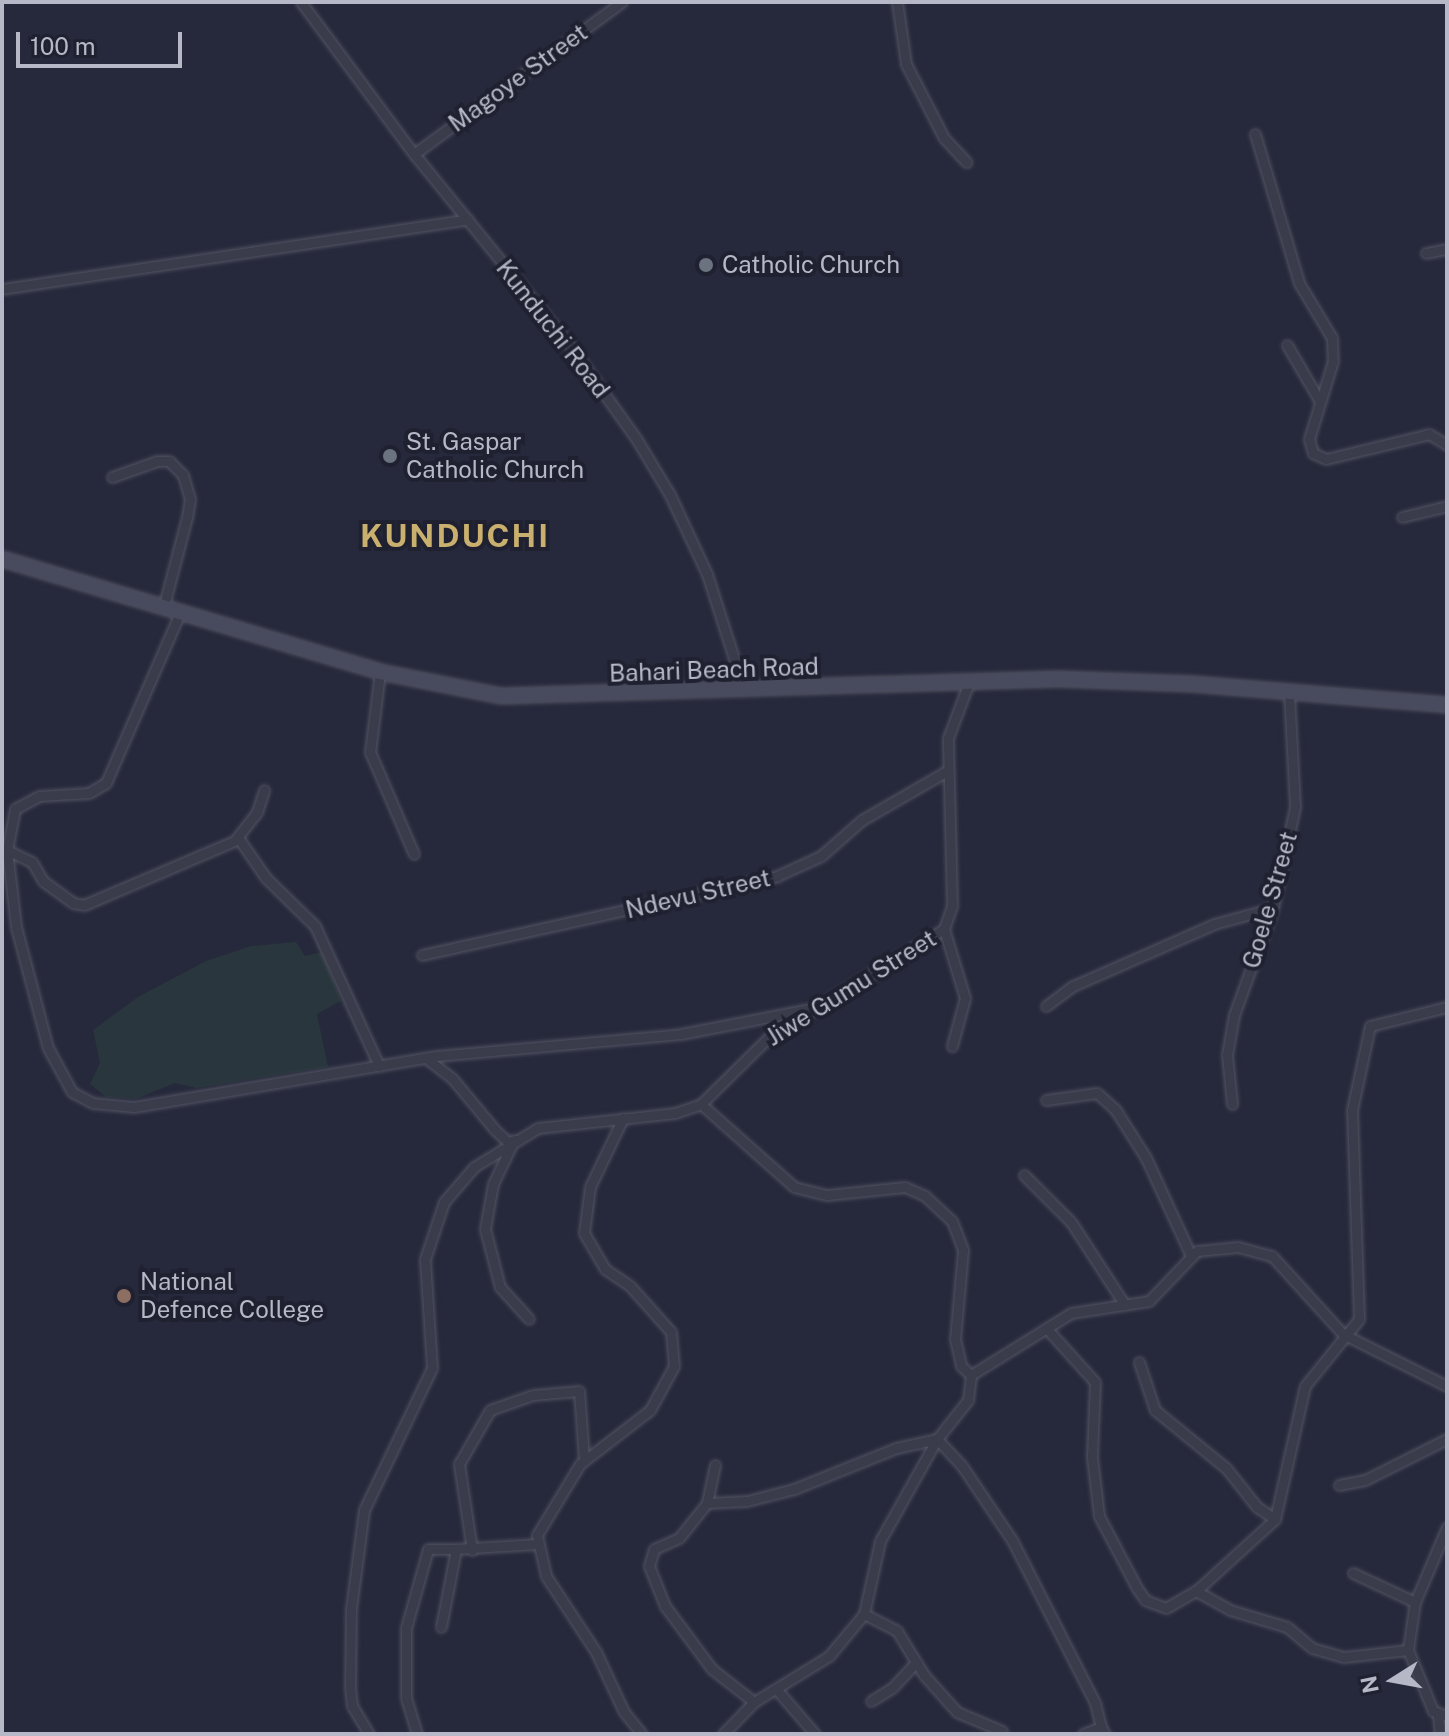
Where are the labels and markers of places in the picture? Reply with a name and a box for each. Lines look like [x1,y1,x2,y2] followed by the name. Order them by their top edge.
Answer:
[722,251,900,279] place label: Catholic Church
[697,256,715,274] marker: Catholic Church
[406,428,584,484] place label: St. Gaspar Catholic Church
[381,447,399,465] marker: St. Gaspar Catholic Church
[140,1268,324,1324] place label: National Defence College
[115,1287,133,1305] marker: National Defence College

